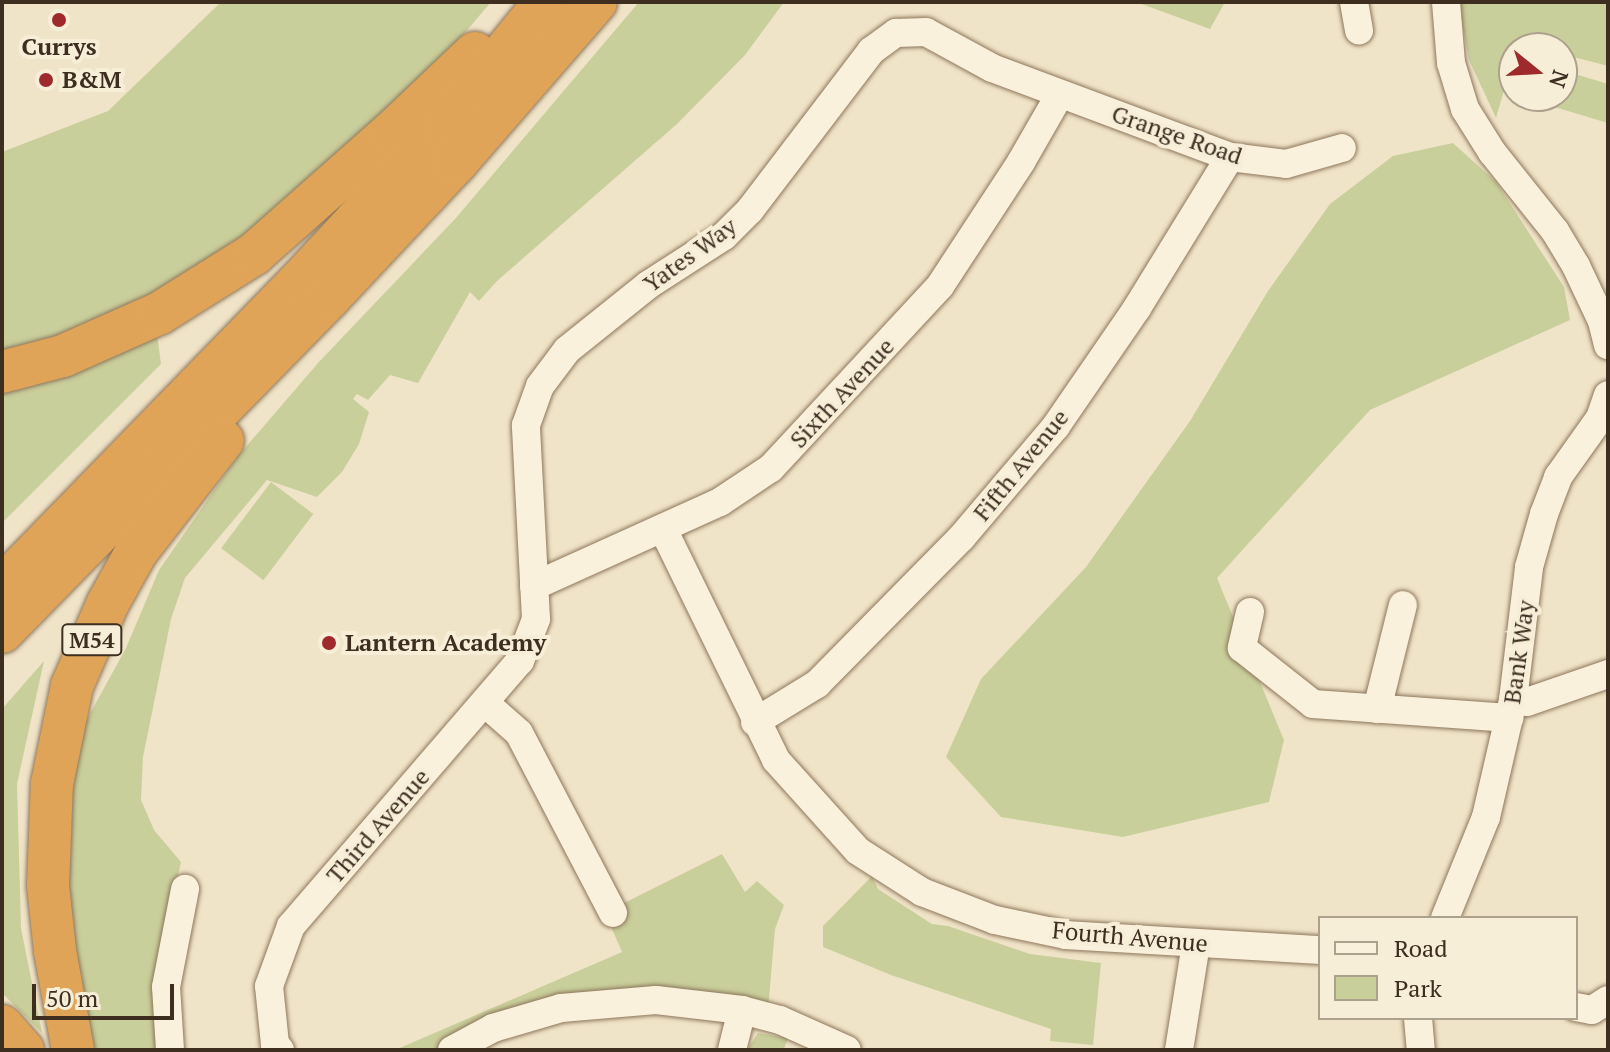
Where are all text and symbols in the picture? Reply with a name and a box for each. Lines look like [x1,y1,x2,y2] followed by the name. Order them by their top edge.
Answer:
[50,11,68,29] marker: Currys
[1498,32,1578,112] north arrow
[22,33,96,61] place label: Currys
[62,66,121,94] place label: B&M
[1543,67,1576,91] text: N
[37,71,55,89] marker: B&M
[1108,99,1246,171] street label: Grange Road
[638,212,742,298] street label: Yates Way
[784,332,900,454] street label: Sixth Avenue
[967,403,1075,527] street label: Fifth Avenue
[1497,598,1541,706] street label: Bank Way
[60,622,124,658] road number: M54
[345,629,546,657] place label: Lantern Academy
[320,634,338,652] marker: Lantern Academy
[320,763,436,889] street label: Third Avenue
[1051,916,1209,958] street label: Fourth Avenue
[1318,916,1578,1020] legend
[1394,932,1448,964] text: Road
[36,968,178,1018] scale bar
[1394,972,1442,1004] text: Park
[46,982,98,1014] text: 50 m

